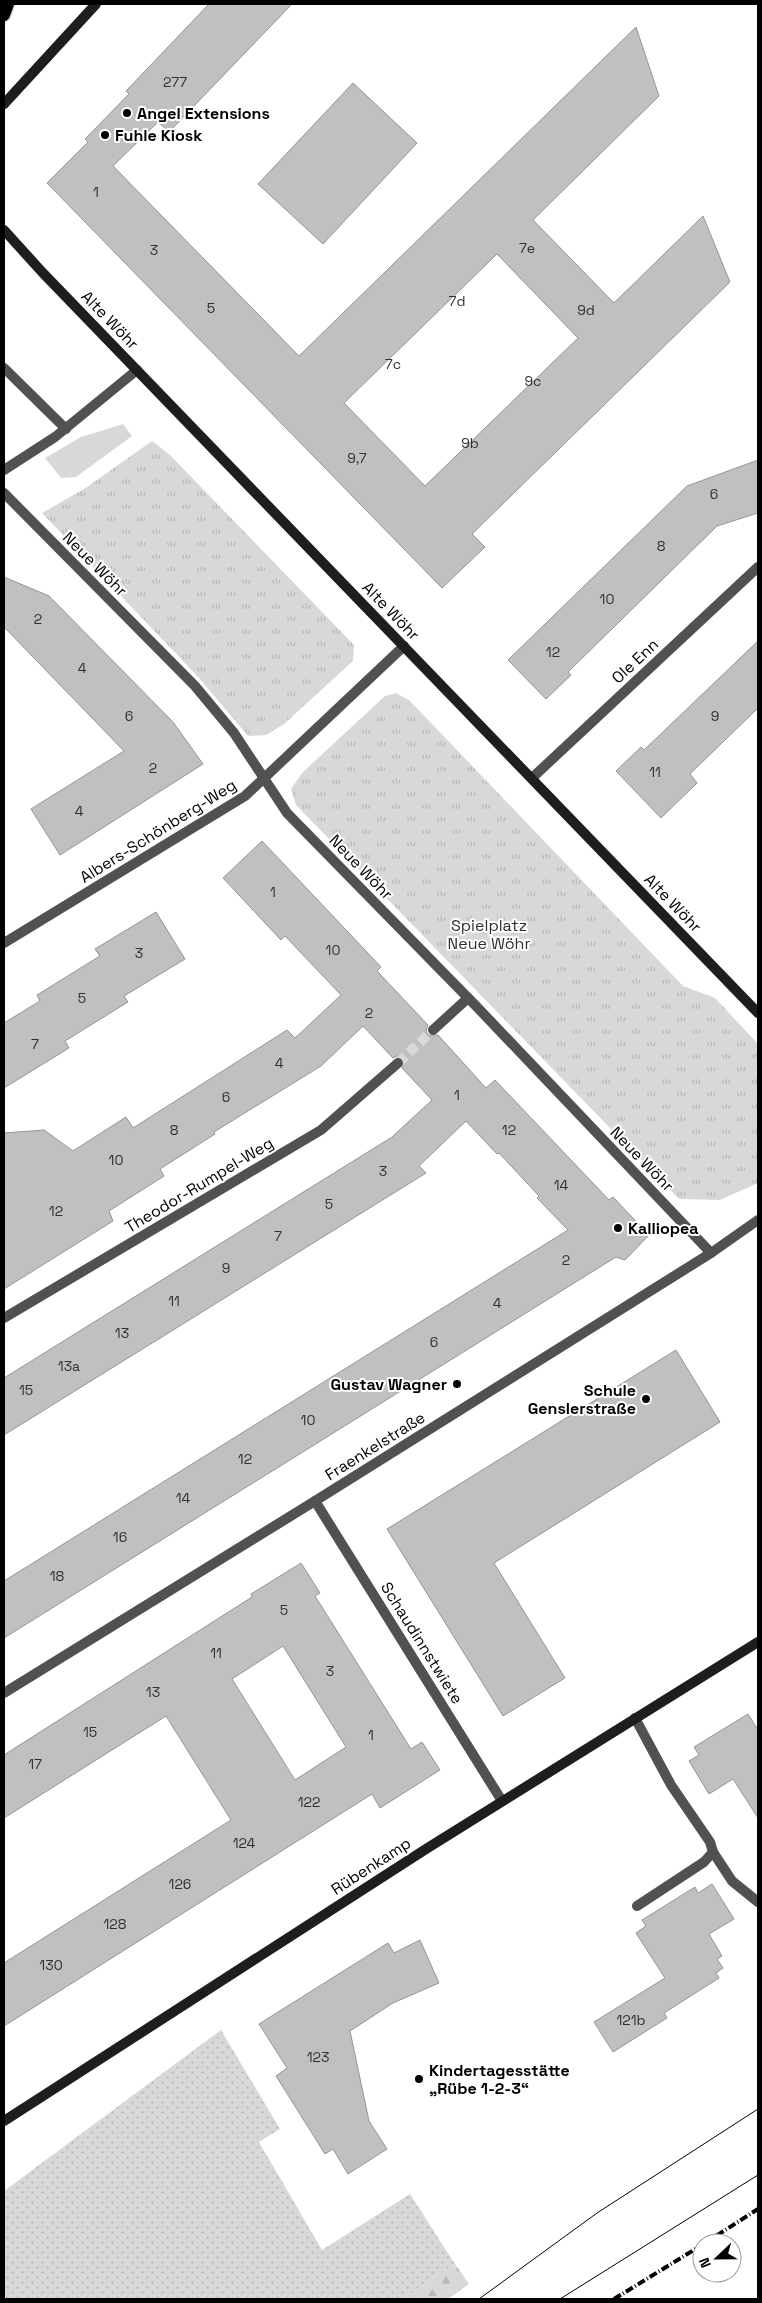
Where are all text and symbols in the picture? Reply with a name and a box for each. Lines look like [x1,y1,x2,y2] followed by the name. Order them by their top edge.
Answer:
[163,73,187,91] house number: 277
[137,103,270,124] place label: Angel Extensions
[121,107,133,119] marker: Angel Extensions
[115,125,202,146] place label: Fuhle Kiosk
[99,129,111,141] marker: Fuhle Kiosk
[93,183,99,201] house number: 1
[519,239,535,257] house number: 7e
[150,241,158,259] house number: 3
[77,286,143,354] street label: Alte Wöhr
[449,292,465,310] house number: 7d
[207,299,215,317] house number: 5
[577,301,595,319] house number: 9d
[385,355,401,373] house number: 7c
[525,372,541,390] house number: 9c
[461,434,479,452] house number: 9b
[347,449,367,467] house number: 9,7
[710,485,718,503] house number: 6
[58,527,132,601] street label: Neue Wöhr
[657,537,666,555] house number: 8
[358,577,424,645] street label: Alte Wöhr
[600,590,614,608] house number: 10
[34,610,42,628] house number: 2
[607,634,663,688] street label: Ole Enn
[546,643,560,661] house number: 12
[78,659,87,677] house number: 4
[125,707,133,725] house number: 6
[711,707,719,725] house number: 9
[149,759,157,777] house number: 2
[649,763,661,781] house number: 11
[76,774,240,888] street label: Albers-Schönberg-Weg
[75,802,84,820] house number: 4
[325,830,397,904] street label: Neue Wöhr
[640,869,706,937] street label: Alte Wöhr
[270,883,276,901] house number: 1
[448,915,530,954] park label: Spielplatz Neue Wöhr
[326,941,340,959] house number: 10
[135,944,143,962] house number: 3
[78,989,86,1007] house number: 5
[365,1004,373,1022] house number: 2
[31,1035,39,1053] house number: 7
[275,1054,284,1072] house number: 4
[454,1086,460,1104] house number: 1
[222,1088,230,1106] house number: 6
[170,1121,179,1139] house number: 8
[502,1121,516,1139] house number: 12
[606,1122,678,1196] street label: Neue Wöhr
[121,1132,277,1238] street label: Theodor-Rumpel-Weg
[109,1151,123,1169] house number: 10
[379,1162,387,1180] house number: 3
[554,1176,569,1194] house number: 14
[325,1195,333,1213] house number: 5
[49,1202,63,1220] house number: 12
[628,1218,699,1239] place label: Kalliopea
[612,1222,624,1234] marker: Kalliopea
[274,1227,282,1245] house number: 7
[562,1251,570,1269] house number: 2
[222,1259,230,1277] house number: 9
[168,1292,180,1310] house number: 11
[493,1294,502,1312] house number: 4
[115,1324,129,1342] house number: 13
[430,1333,438,1351] house number: 6
[58,1357,80,1375] house number: 13a
[331,1374,447,1395] place label: Gustav Wagner
[451,1378,463,1390] marker: Gustav Wagner
[528,1380,636,1419] place label: Schule Genslerstraße
[19,1381,33,1399] house number: 15
[640,1393,652,1405] marker: Schule Genslerstraße
[321,1407,429,1485] street label: Fraenkelstraße
[301,1411,315,1429] house number: 10
[238,1450,252,1468] house number: 12
[176,1489,191,1507] house number: 14
[113,1528,127,1546] house number: 16
[50,1567,65,1585] house number: 18
[376,1578,468,1708] street label: Schaudinnstwiete
[280,1601,288,1619] house number: 5
[210,1644,222,1662] house number: 11
[326,1662,334,1680] house number: 3
[146,1683,160,1701] house number: 13
[83,1723,97,1741] house number: 15
[368,1726,374,1744] house number: 1
[28,1755,42,1773] house number: 17
[298,1793,320,1811] house number: 122
[327,1832,415,1900] street label: Rübenkamp
[233,1834,256,1852] house number: 124
[169,1875,191,1893] house number: 126
[103,1915,127,1933] house number: 128
[39,1956,63,1974] house number: 130
[616,2011,646,2029] house number: 121b
[307,2048,329,2066] house number: 123
[429,2060,570,2099] place label: Kindertagesstätte „Rübe 1-2-3“
[413,2073,425,2085] marker: Kindertagesstätte „Rübe 1-2-3“
[692,2233,742,2283] north arrow
[695,2255,715,2271] text: N

